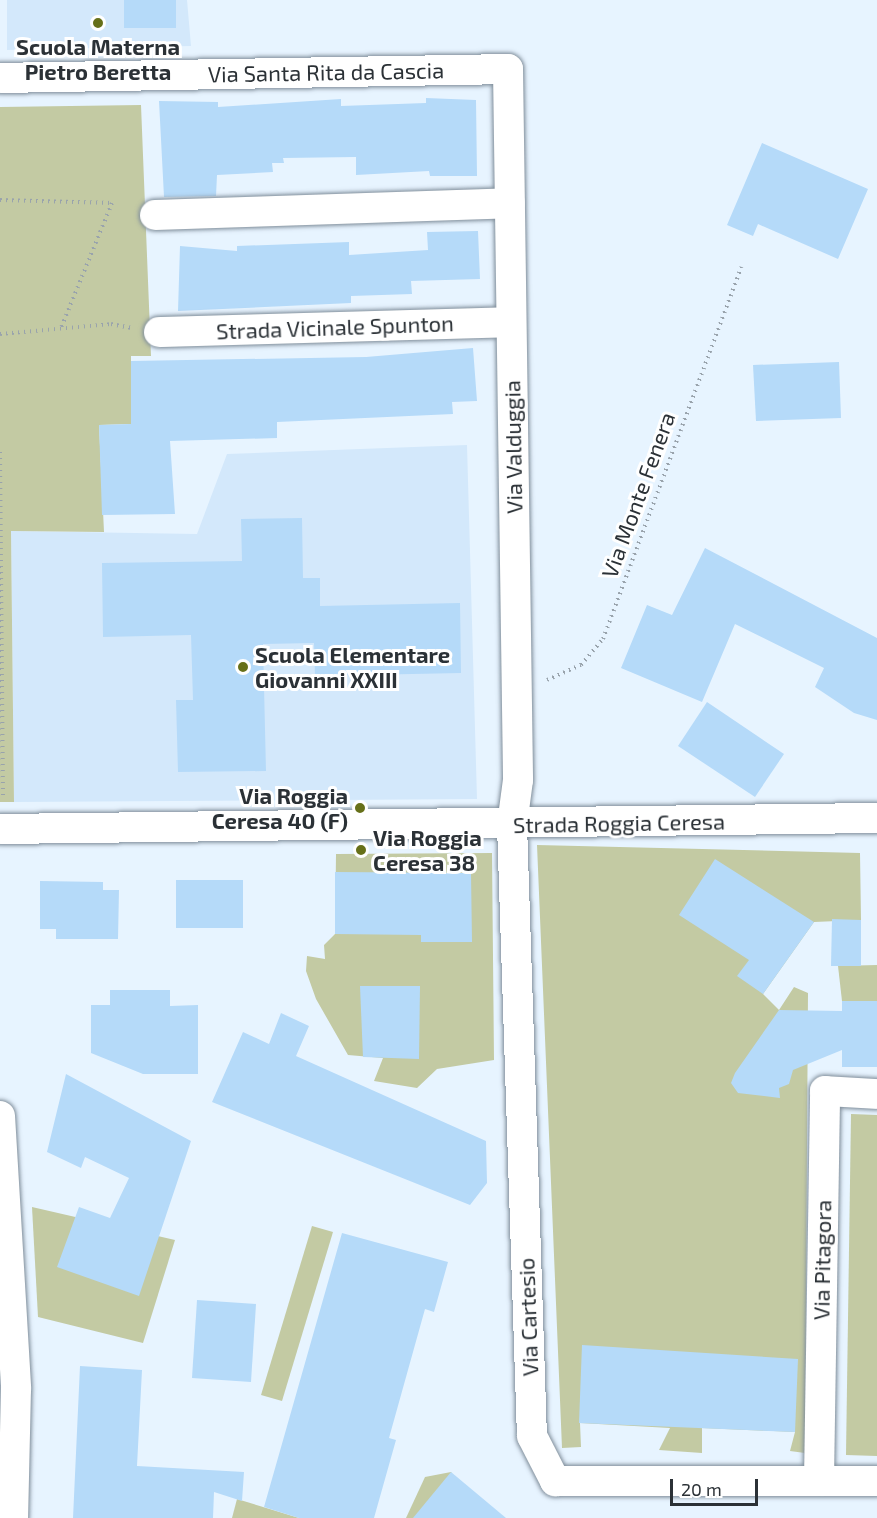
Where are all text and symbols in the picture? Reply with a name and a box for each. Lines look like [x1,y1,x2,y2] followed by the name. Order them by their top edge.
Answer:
[91,16,105,30] marker: Scuola Materna Pietro Beretta
[16,33,180,84] place label: Scuola Materna Pietro Beretta
[208,57,444,87] street label: Via Santa Rita da Cascia
[215,310,455,344] street label: Strada Vicinale Spunton
[499,380,527,514] street label: Via Valduggia
[596,409,680,581] street label: Via Monte Fenera
[255,641,450,692] place label: Scuola Elementare Giovanni XXIII
[236,660,250,674] marker: Scuola Elementare Giovanni XXIII
[212,782,348,834] place label: Via Roggia Ceresa 40 (F)
[353,801,367,815] marker: Via Roggia Ceresa 40 (F)
[513,808,725,838] street label: Strada Roggia Ceresa
[373,824,482,876] place label: Via Roggia Ceresa 38
[354,843,368,857] marker: Via Roggia Ceresa 38
[808,1200,836,1320] street label: Via Pitagora
[513,1257,543,1377] street label: Via Cartesio
[673,1467,762,1505] scale bar
[681,1478,722,1500] text: 20 m

